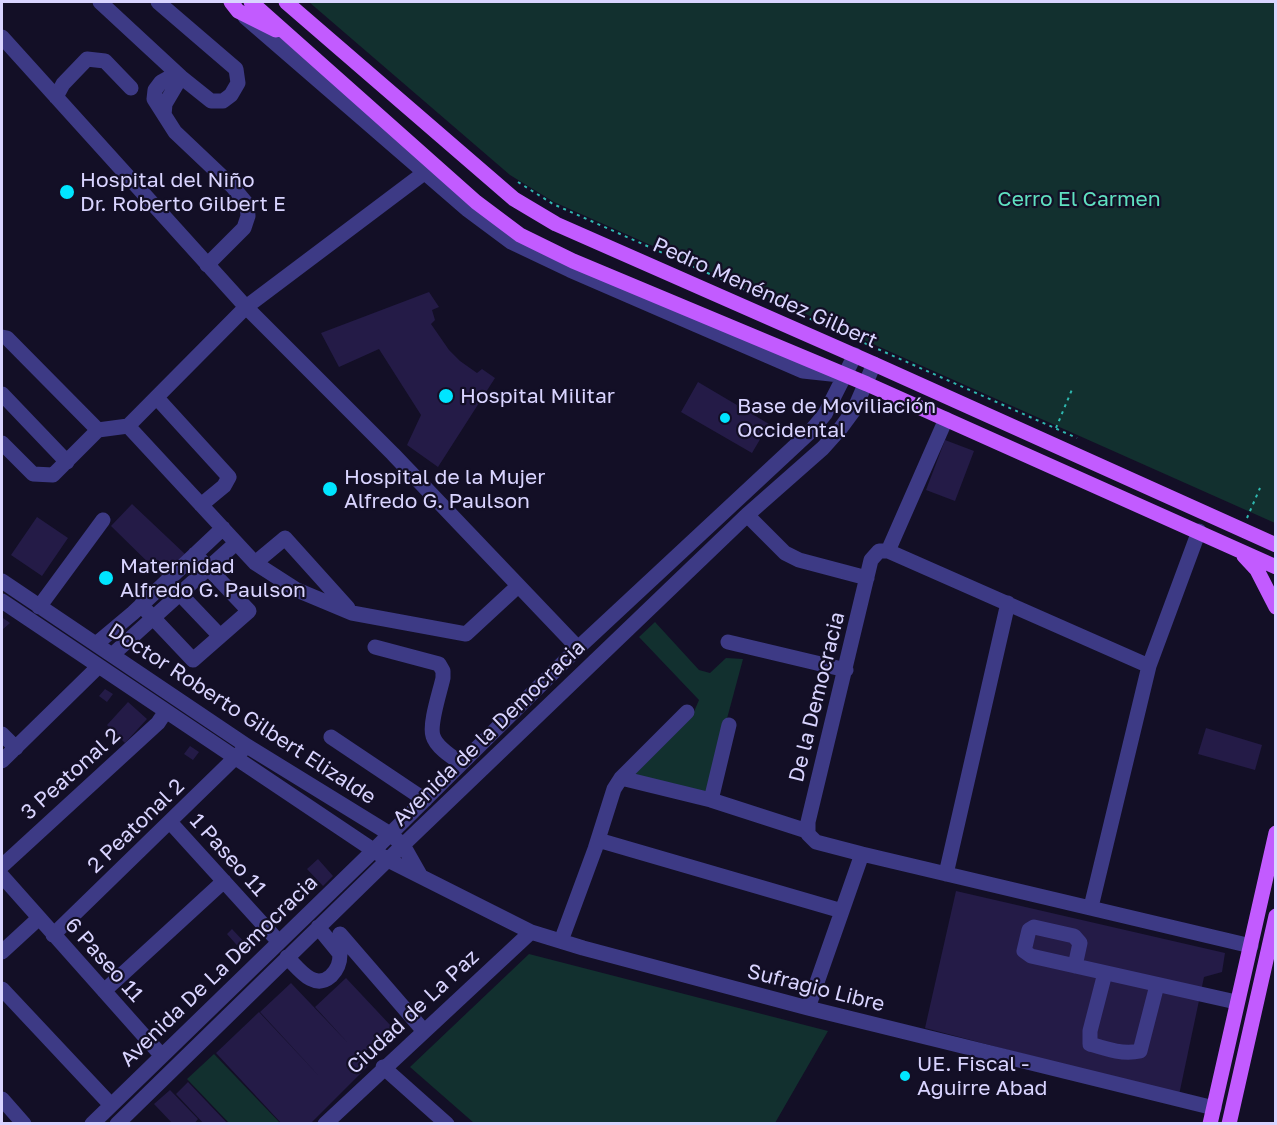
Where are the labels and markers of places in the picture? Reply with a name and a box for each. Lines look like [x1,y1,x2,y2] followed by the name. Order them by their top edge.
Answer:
[80,167,286,217] place label: Hospital del Niño Dr. Roberto Gilbert E
[58,183,76,201] marker: Hospital del Niño Dr. Roberto Gilbert E
[460,383,615,409] place label: Hospital Militar
[437,387,455,405] marker: Hospital Militar
[737,393,936,443] place label: Base de Moviliación Occidental
[718,411,732,425] marker: Base de Moviliación Occidental
[344,464,545,514] place label: Hospital de la Mujer Alfredo G. Paulson
[321,480,339,498] marker: Hospital de la Mujer Alfredo G. Paulson
[120,553,306,603] place label: Maternidad Alfredo G. Paulson
[97,569,115,587] marker: Maternidad Alfredo G. Paulson
[917,1051,1047,1101] place label: UE. Fiscal - Aguirre Abad
[898,1069,912,1083] marker: UE. Fiscal - Aguirre Abad

